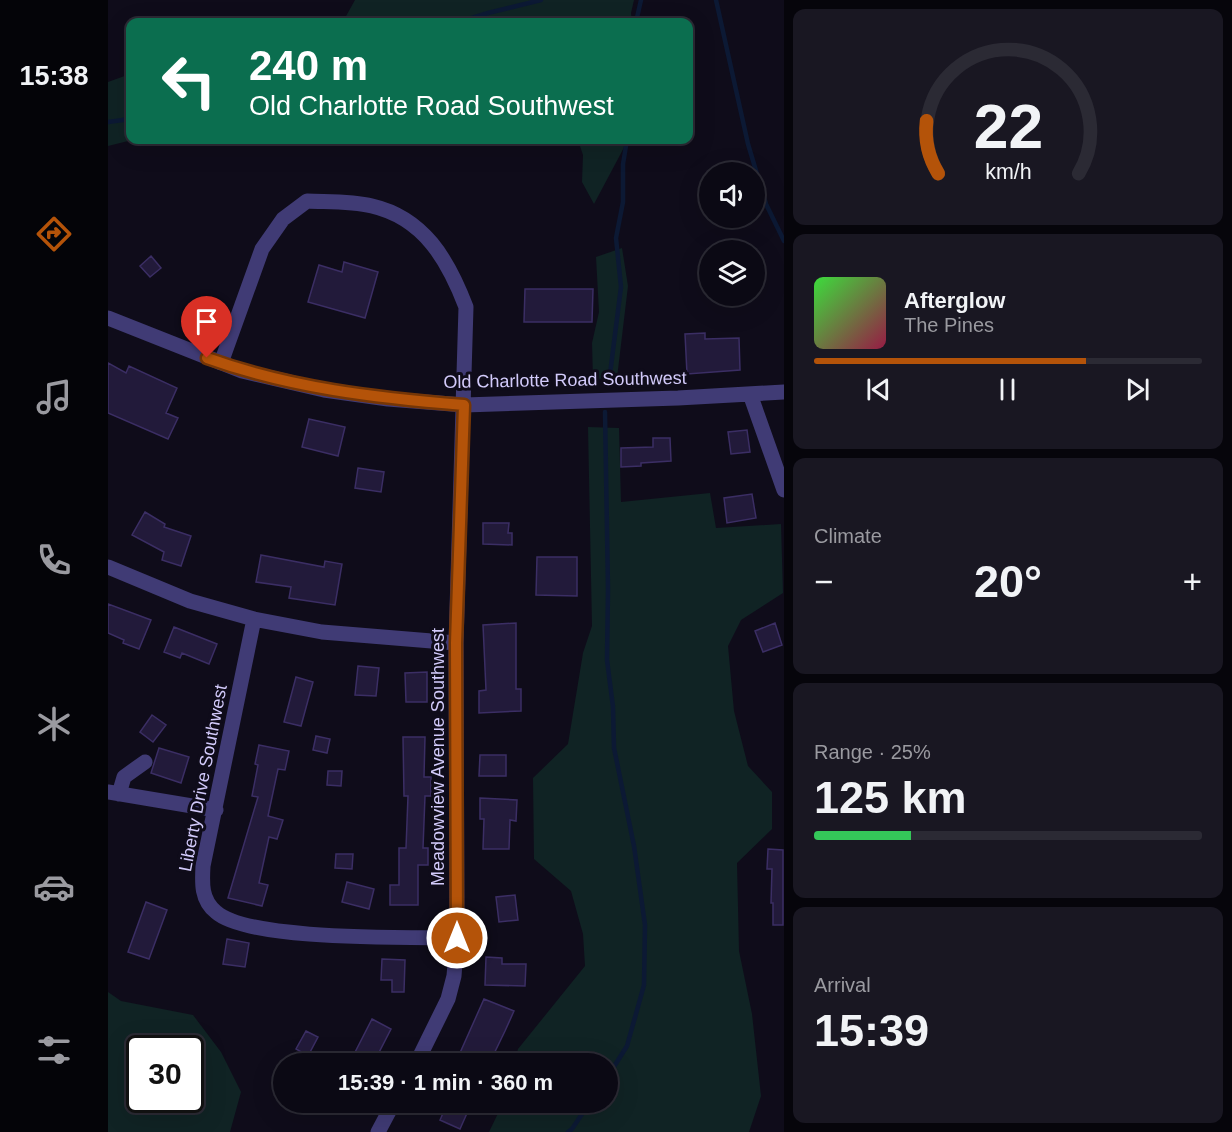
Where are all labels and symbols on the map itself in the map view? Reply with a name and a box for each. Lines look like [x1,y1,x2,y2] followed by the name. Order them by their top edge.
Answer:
[181,296,232,358] pin
[443,368,687,392] street label: Old Charlotte Road Southwest
[428,628,448,886] street label: Meadowview Avenue Southwest
[175,683,231,873] street label: Liberty Drive Southwest
[425,906,489,970] position arrow
[126,1035,204,1113] speed limit sign: 30

